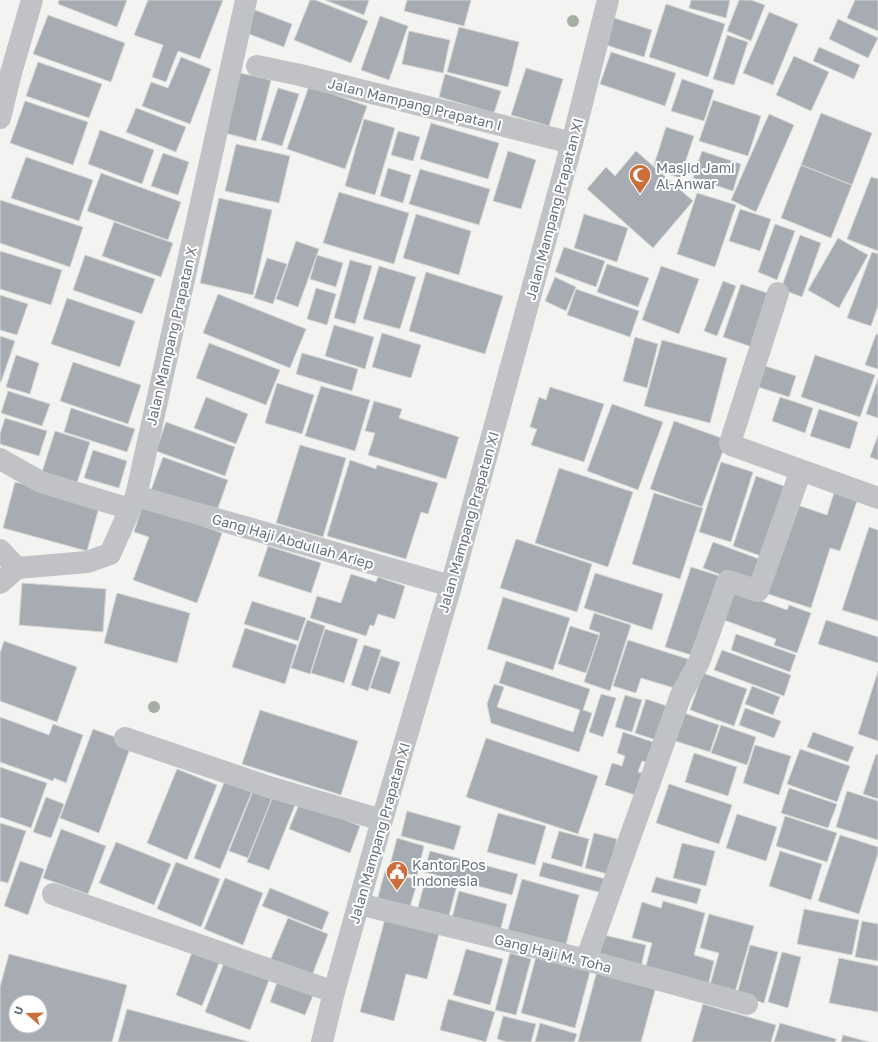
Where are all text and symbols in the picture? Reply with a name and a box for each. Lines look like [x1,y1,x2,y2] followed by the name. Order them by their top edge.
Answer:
[326,74,504,134] street label: Jalan Mampang Prapatan I
[521,116,587,302] street label: Jalan Mampang Prapatan XI
[656,159,735,192] place label: Masjid Jami Al-Anwar
[627,162,653,195] mosque icon: Masjid Jami Al-Anwar
[142,245,200,427] street label: Jalan Mampang Prapatan X
[434,429,502,615] street label: Jalan Mampang Prapatan XI
[210,510,376,572] street label: Gang Haji Abdullah Ariep
[345,740,413,926] street label: Jalan Mampang Prapatan XI
[412,856,486,889] place label: Kantor Pos Indonesia
[384,859,410,892] public building icon: Kantor Pos Indonesia
[493,930,613,976] street label: Gang Haji M. Toha
[8,994,48,1034] north arrow
[11,1004,26,1016] text: U

